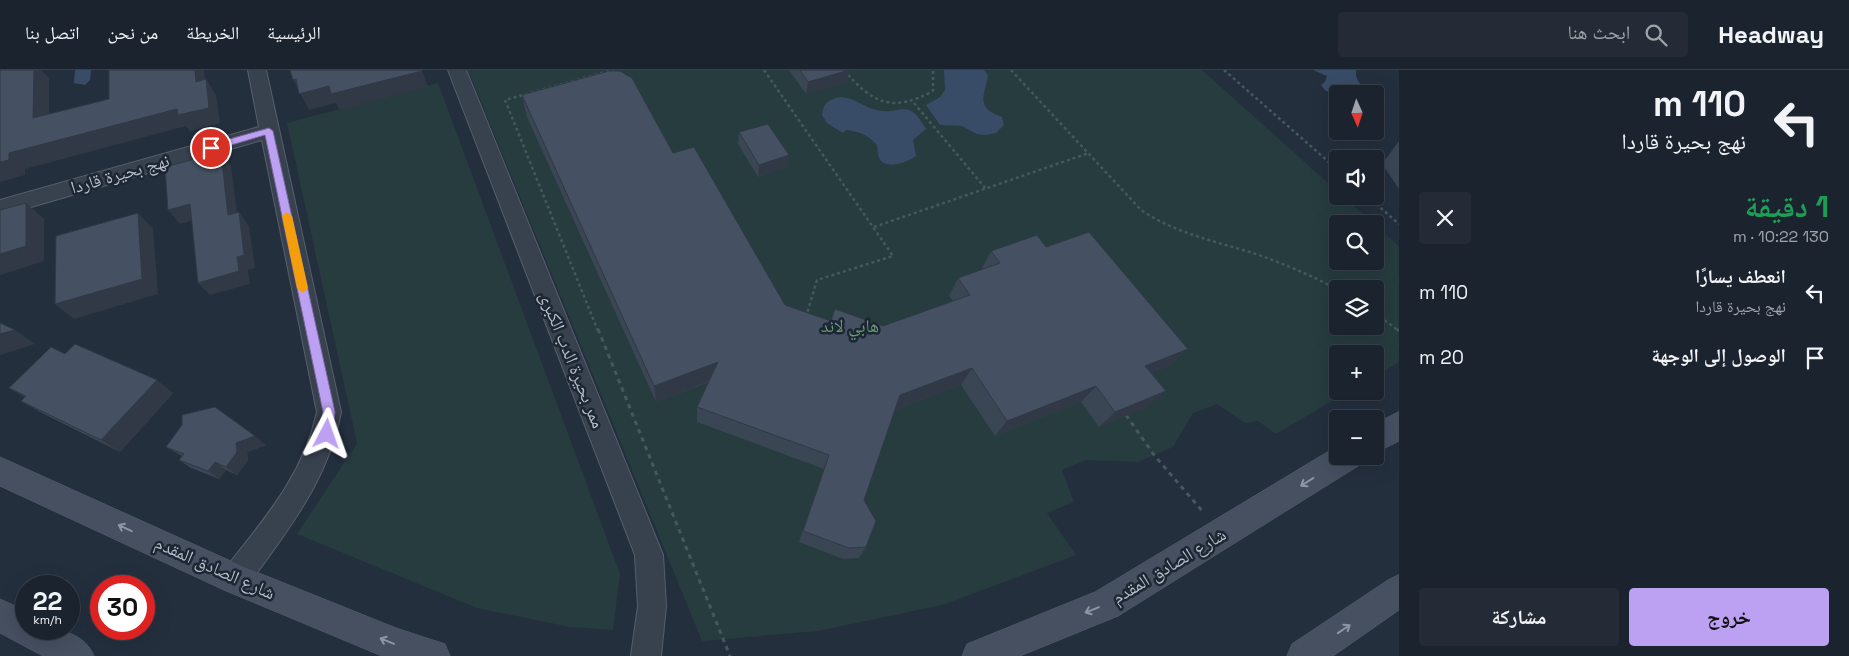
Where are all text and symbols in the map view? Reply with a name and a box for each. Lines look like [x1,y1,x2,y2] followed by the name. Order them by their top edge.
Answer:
[1338,12,1688,57] search box
[1718,19,1824,50] text: Headway
[1568,20,1630,45] text: ابحث هنا
[25,21,80,44] text: اتصل بنا
[108,21,158,44] text: من نحن
[186,21,239,44] text: الخريطة
[267,21,321,44] text: الرئيسية
[1642,21,1670,49] icon: search
[1653,82,1746,126] text: 110 m
[1329,85,1384,140] north arrow
[1329,85,1384,465] map controls
[1764,90,1829,155] icon: left
[190,127,232,169] pin
[1621,127,1746,155] text: نهج بحيرة قاردا
[197,134,225,162] icon: arrive
[68,148,172,200] street label: نهج بحيرة قاردا
[1329,150,1384,205] button: sound
[1745,187,1829,226] text: 1 دقيقة
[1419,192,1471,244] button: close
[1329,215,1384,270] button: search
[1733,226,1829,247] text: 130 m · 10:22
[1695,264,1786,289] text: انعطف يسارًا
[1801,279,1829,307] icon: left
[1329,280,1384,335] button: layers
[1419,280,1468,305] text: 110 m
[535,288,610,432] street label: ممر بحيرة الدب الكبرى
[1695,296,1786,317] text: نهج بحيرة قاردا
[821,314,879,341] park label: هابي لاند
[1651,343,1786,368] text: الوصول إلى الوجهة
[1801,344,1829,372] icon: arrive
[1329,345,1384,400] button: +
[1419,345,1464,370] text: 20 m
[300,407,352,459] position arrow
[1329,410,1384,465] button: −
[1300,477,1314,487] one-way arrow
[1108,522,1230,610] street label: شارع الصادق المقدم
[118,523,133,532] one-way arrow
[151,531,279,605] street label: شارع الصادق المقدم
[90,575,155,640] speed limit sign: 30
[33,585,62,617] text: 22
[1419,588,1619,646] button: مشاركة
[1629,588,1829,646] button: خروج
[1085,605,1100,615] one-way arrow
[33,612,62,628] text: km/h
[1337,624,1351,634] one-way arrow
[379,636,394,645] one-way arrow

